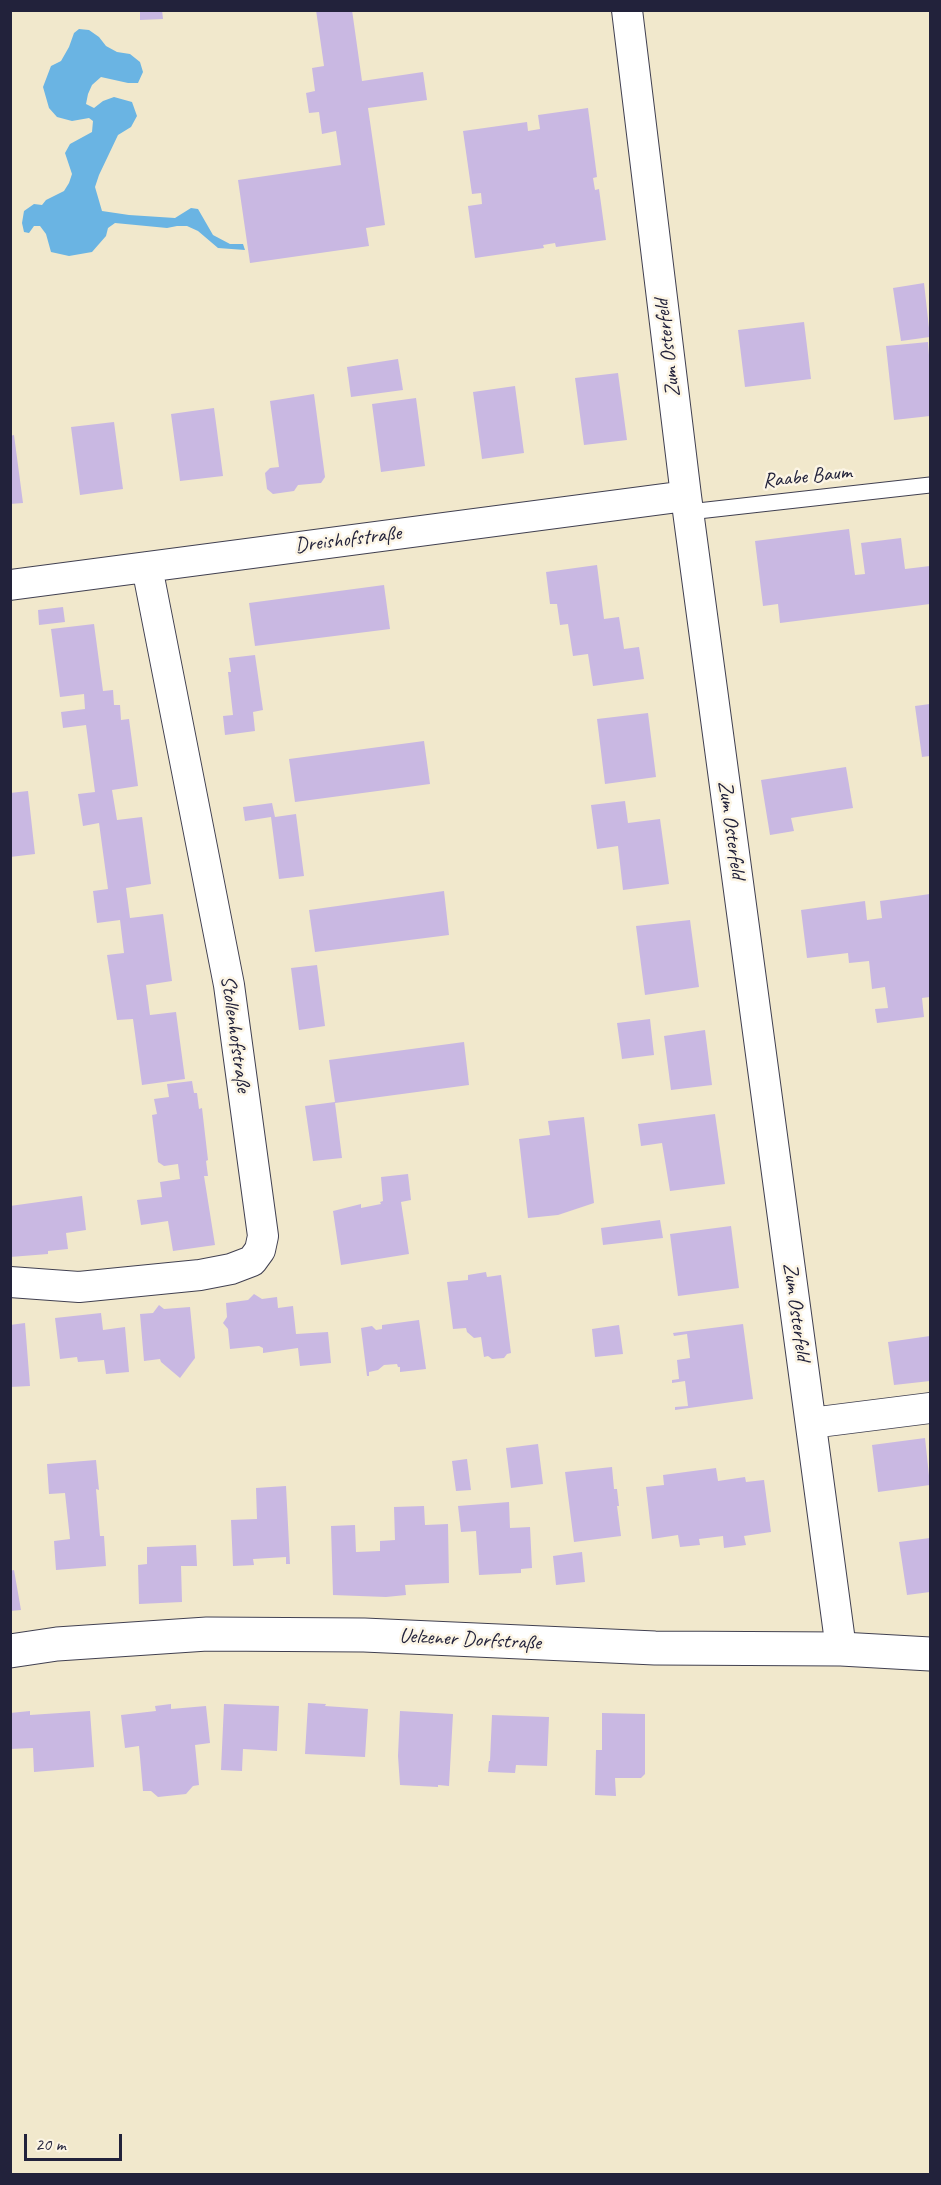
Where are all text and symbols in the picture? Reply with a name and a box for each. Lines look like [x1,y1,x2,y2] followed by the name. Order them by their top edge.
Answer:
[649,297,687,399] street label: Zum Osterfeld
[761,460,853,494] street label: Raabe Baum
[293,521,403,559] street label: Dreishofstraße
[712,779,750,881] street label: Zum Osterfeld
[214,974,256,1094] street label: Stollenhofstraße
[777,1261,815,1363] street label: Zum Osterfeld
[399,1624,541,1656] street label: Uelzener Dorfstraße
[27,2122,124,2160] scale bar
[35,2133,66,2155] text: 20 m

